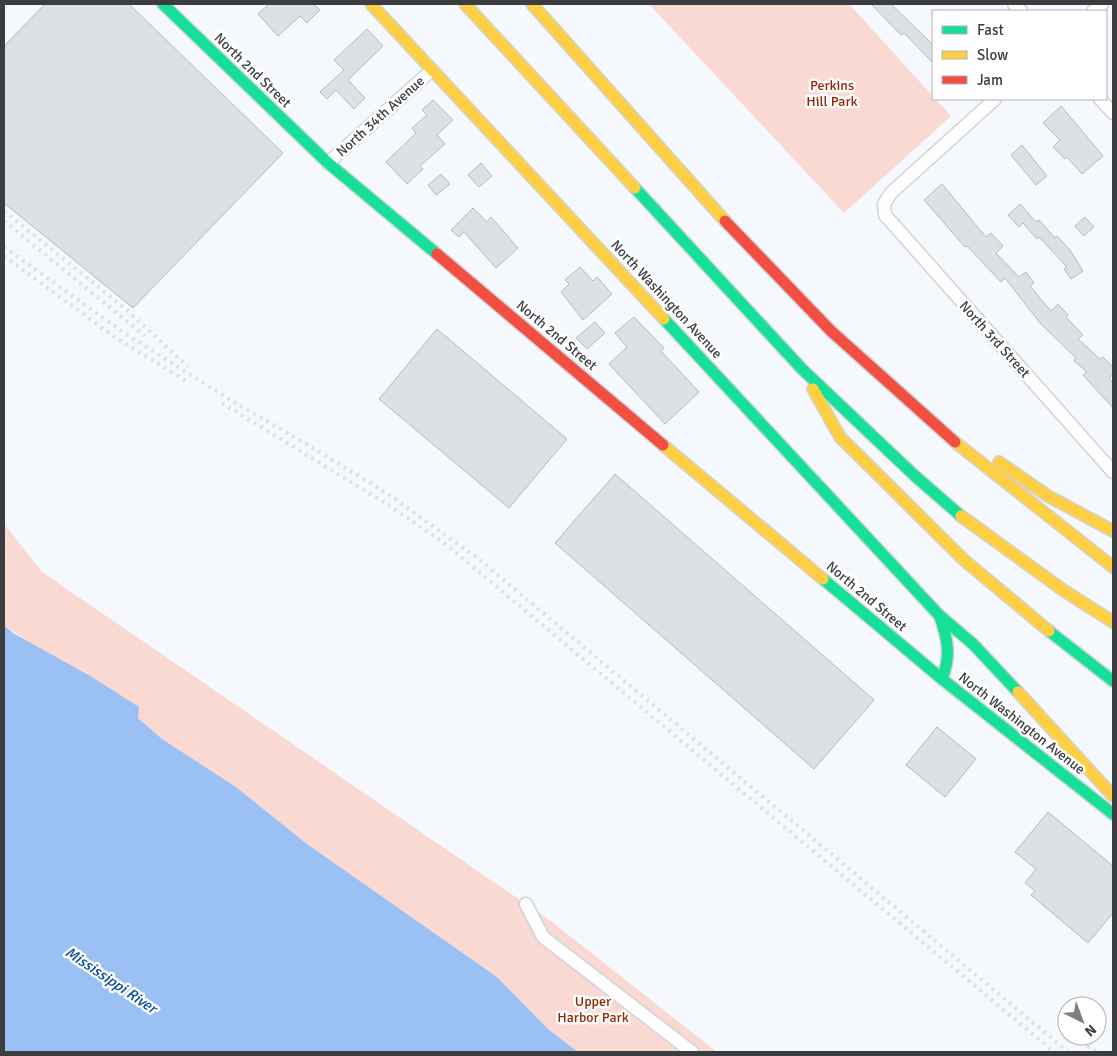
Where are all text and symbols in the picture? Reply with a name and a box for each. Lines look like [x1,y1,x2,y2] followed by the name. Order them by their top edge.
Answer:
[932,10,1107,100] legend
[977,21,1004,39] text: Fast
[211,30,295,111] street label: North 2nd Street
[977,46,1008,64] text: Slow
[977,71,1003,89] text: Jam
[333,72,428,160] street label: North 34th Avenue
[806,77,858,110] park label: Perkins Hill Park
[607,237,726,362] street label: North Washington Avenue
[513,297,601,374] street label: North 2nd Street
[956,297,1034,381] street label: North 3rd Street
[823,558,911,635] street label: North 2nd Street
[955,669,1088,778] street label: North Washington Avenue
[62,943,162,1019] water label: Mississippi River
[557,993,629,1026] park label: Upper Harbor Park
[1057,996,1107,1046] north arrow
[1081,1021,1100,1040] text: N

